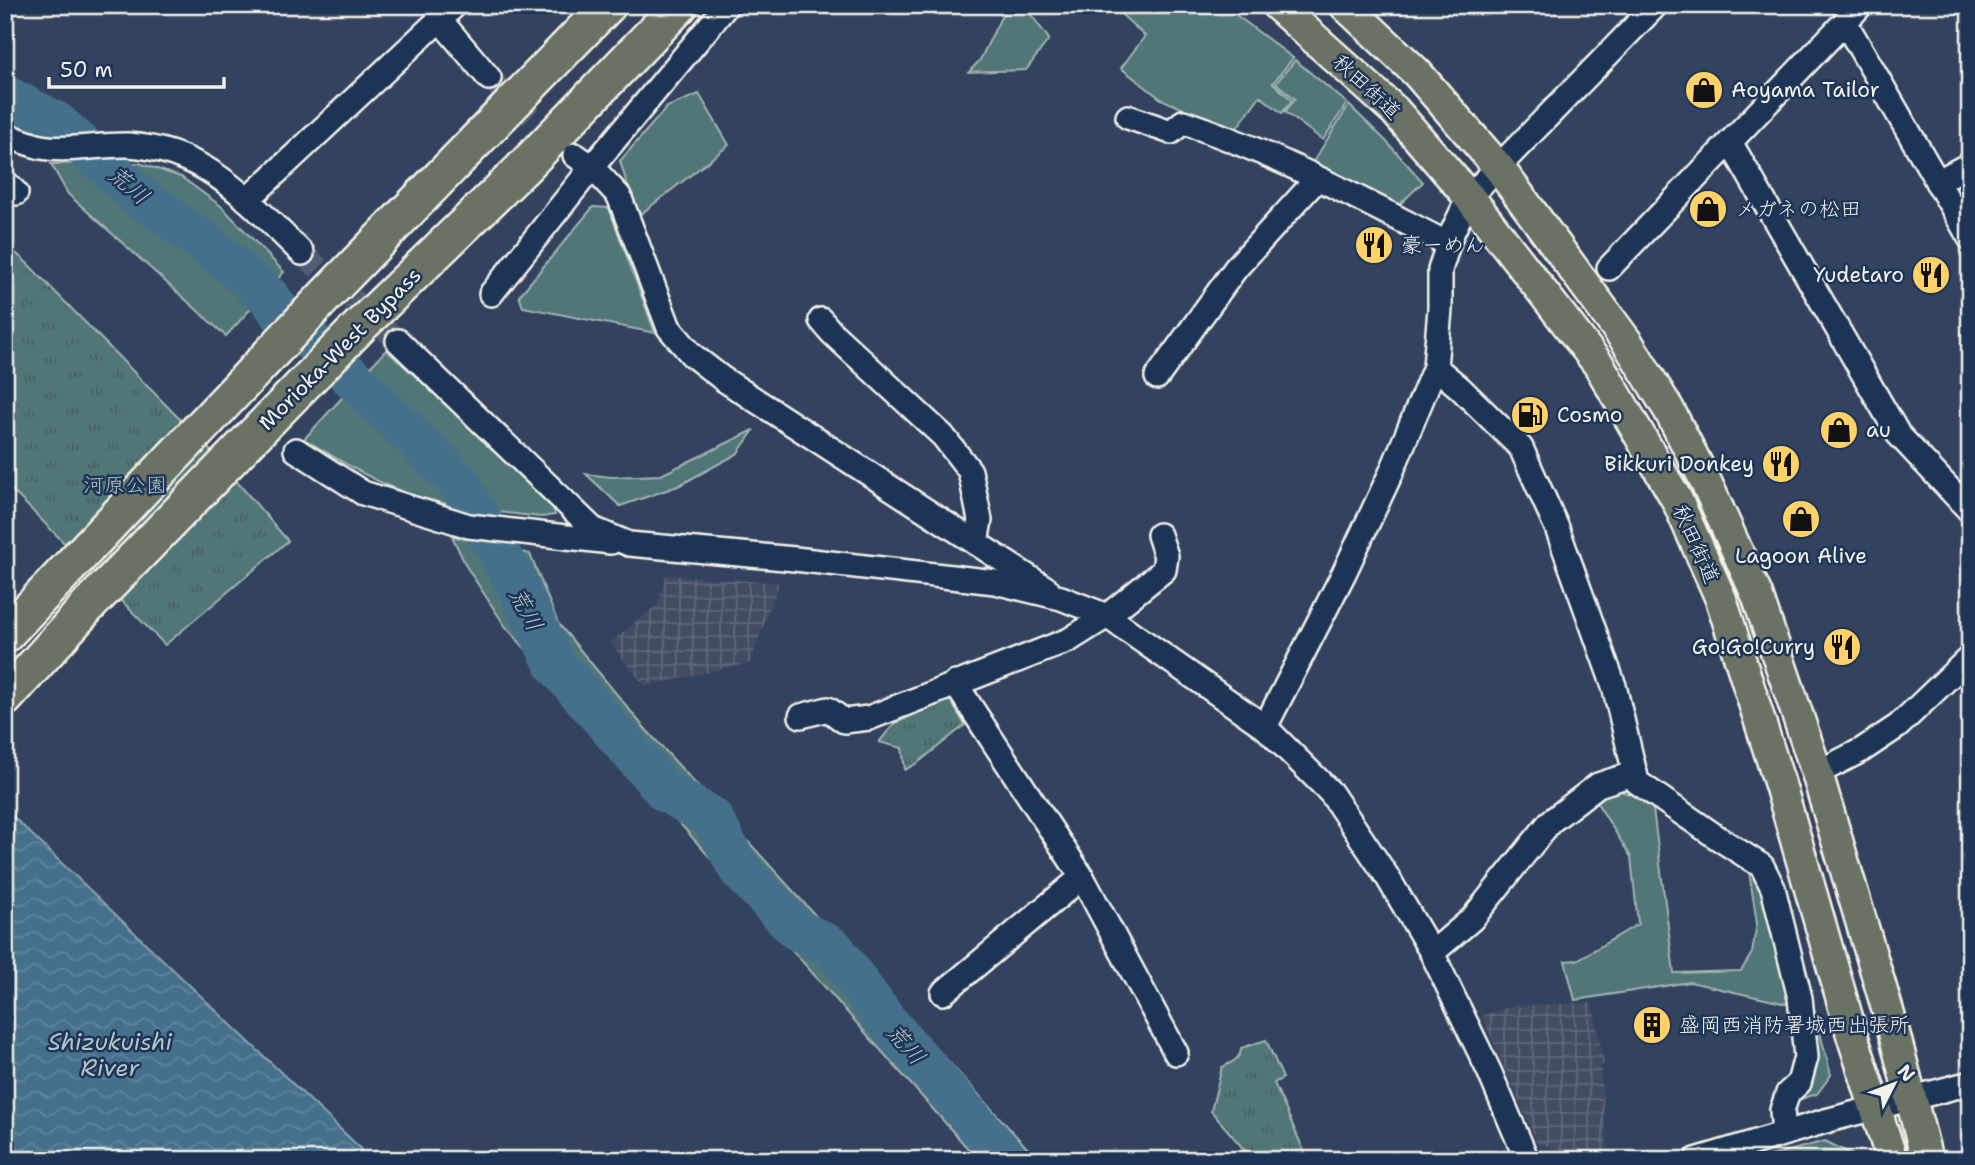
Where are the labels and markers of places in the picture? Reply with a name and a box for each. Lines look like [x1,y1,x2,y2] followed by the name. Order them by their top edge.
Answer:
[1683,69,1725,111] shop icon: Aoyama Tailor
[1731,76,1880,104] place label: Aoyama Tailor
[1687,188,1729,230] shop icon: メガネの松田
[1735,195,1861,223] place label: メガネの松田
[1353,224,1395,266] restaurant icon: 豪ーめん
[1401,231,1485,259] place label: 豪ーめん
[1910,254,1952,296] restaurant icon: Yudetaro
[1813,261,1904,289] place label: Yudetaro
[1509,394,1551,436] fuel station icon: Cosmo
[1557,401,1623,429] place label: Cosmo
[1818,409,1860,451] shop icon: au
[1866,416,1891,444] place label: au
[1760,443,1802,485] restaurant icon: Bikkuri Donkey
[1604,450,1754,478] place label: Bikkuri Donkey
[1780,498,1822,540] shop icon: Lagoon Alive
[1735,542,1867,570] place label: Lagoon Alive
[1821,626,1863,668] restaurant icon: Go!Go!Curry
[1692,633,1815,661] place label: Go!Go!Curry
[1631,1004,1673,1046] building icon: 盛岡西消防署城西出張所
[1679,1011,1910,1039] place label: 盛岡西消防署城西出張所

